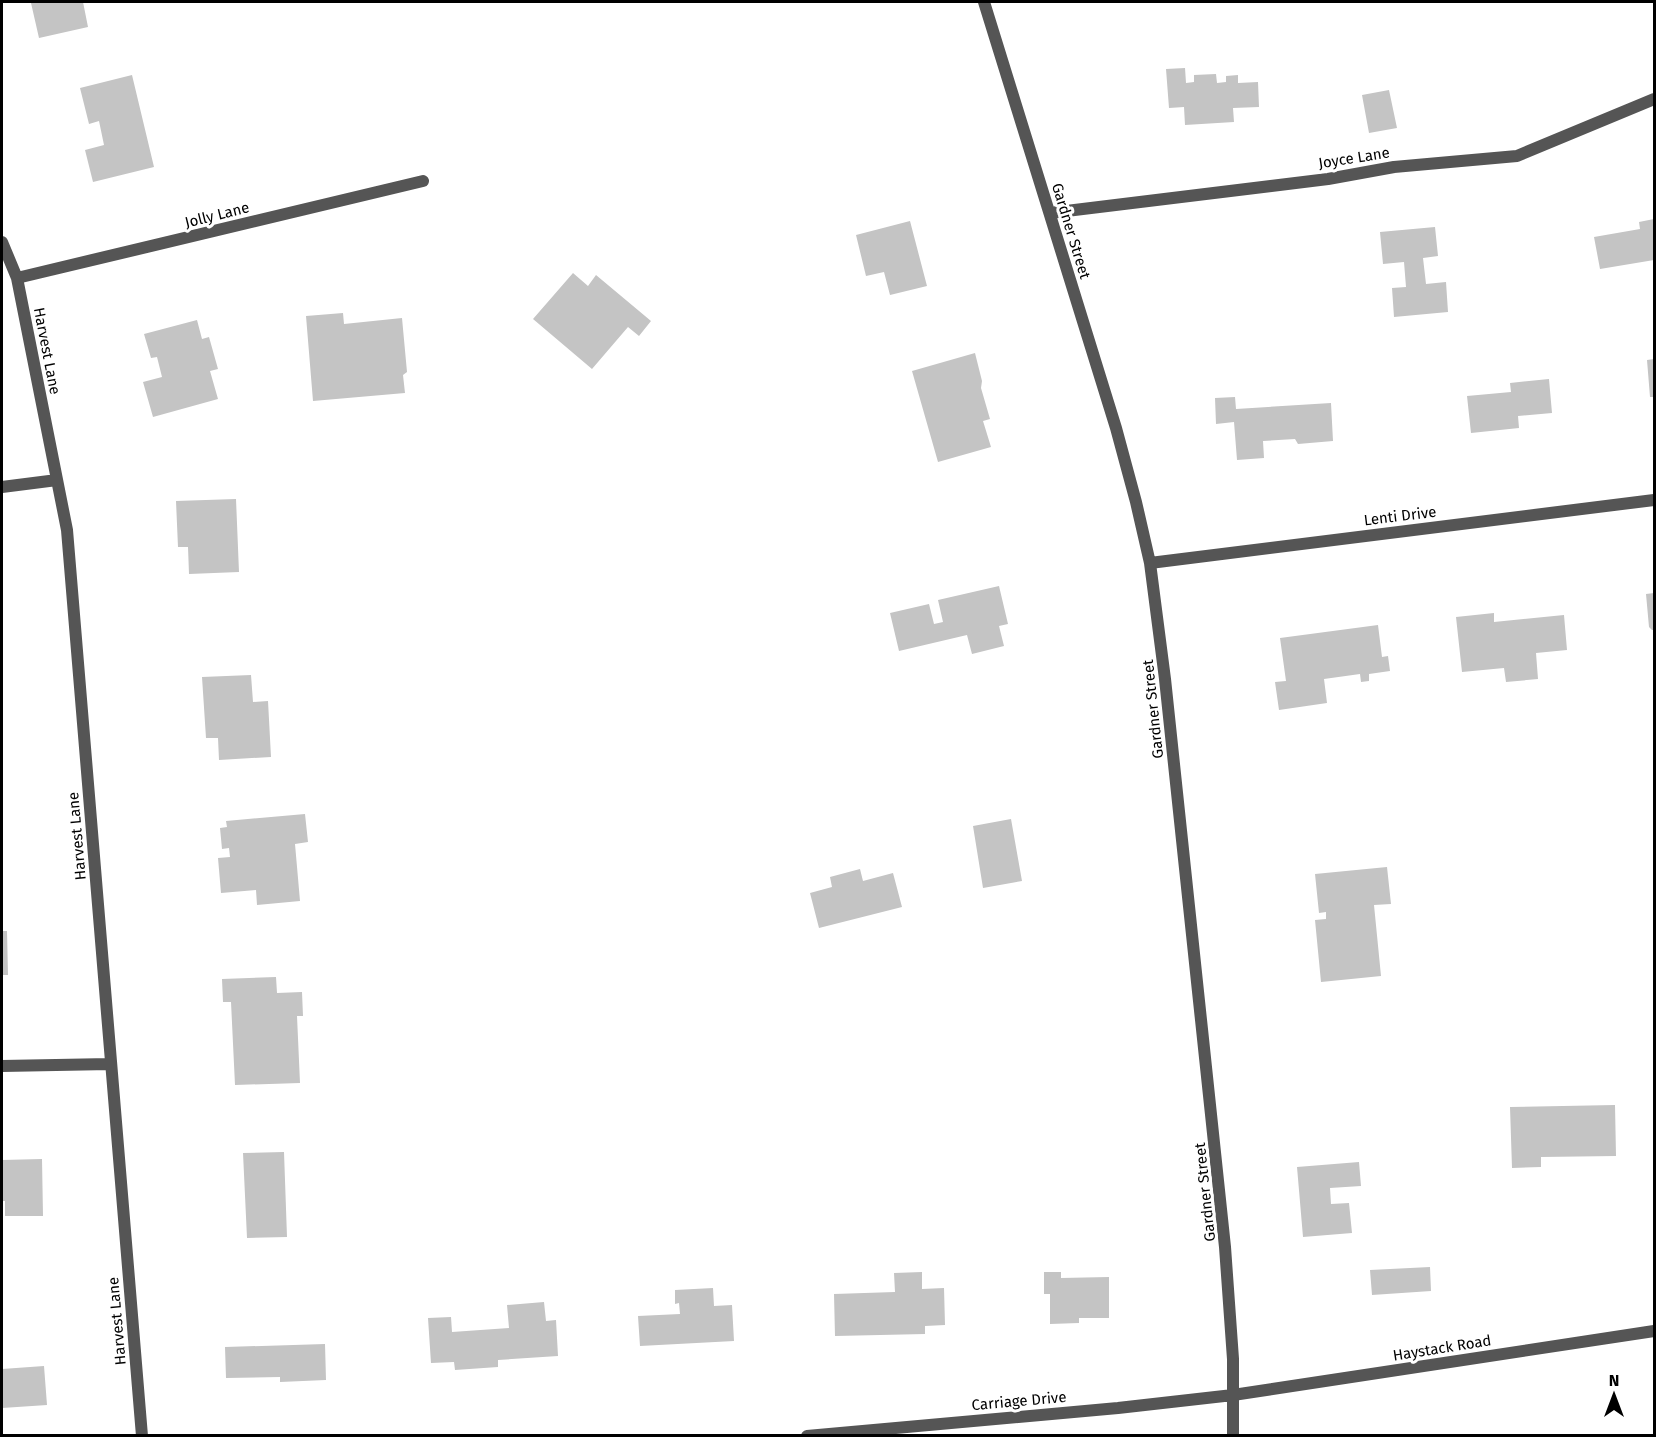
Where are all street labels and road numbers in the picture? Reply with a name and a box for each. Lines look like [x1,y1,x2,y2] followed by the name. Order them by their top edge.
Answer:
[1317,143,1391,173] street label: Joyce Lane
[1048,181,1094,282] street label: Gardner Street
[183,198,251,232] street label: Jolly Lane
[30,306,64,396] street label: Harvest Lane
[1363,503,1437,529] street label: Lenti Drive
[1139,658,1167,759] street label: Gardner Street
[64,791,90,881] street label: Harvest Lane
[1191,1141,1219,1242] street label: Gardner Street
[104,1276,130,1366] street label: Harvest Lane
[1392,1331,1492,1365] street label: Haystack Road
[971,1388,1067,1414] street label: Carriage Drive

